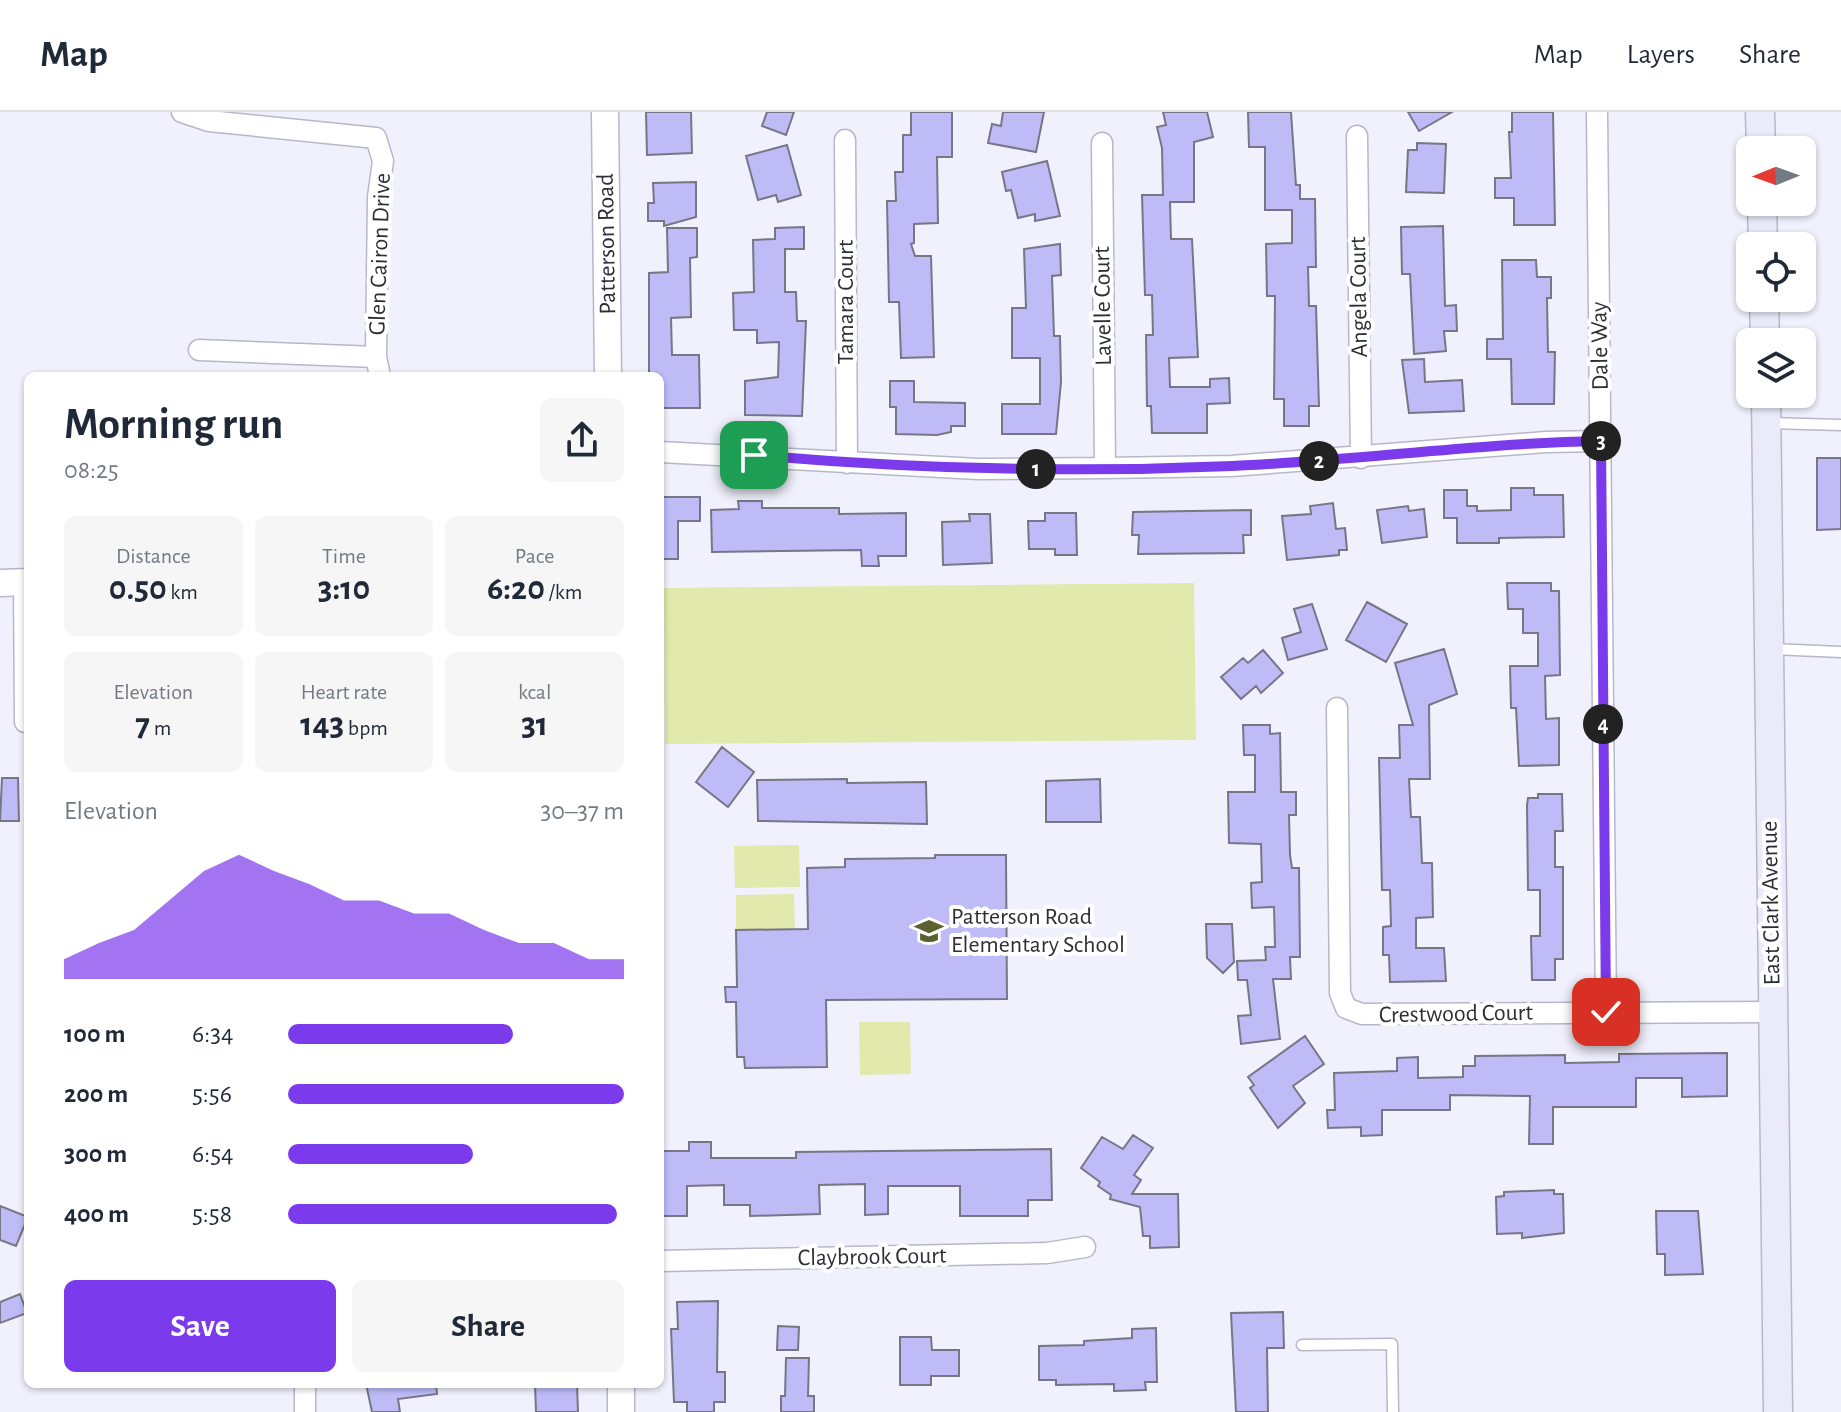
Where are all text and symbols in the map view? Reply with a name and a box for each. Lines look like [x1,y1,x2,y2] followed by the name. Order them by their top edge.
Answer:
[40,36,108,74] text: Map
[1534,41,1583,69] text: Map
[1627,41,1695,69] text: Layers
[1739,41,1801,69] text: Share
[1736,136,1816,216] north arrow
[1736,136,1816,408] map controls
[365,172,395,336] street label: Glen Cairon Drive
[594,173,620,315] street label: Patterson Road
[1736,232,1816,312] button: locate
[1346,236,1372,358] street label: Angela Court
[834,239,858,364] street label: Tamara Court
[1090,246,1116,366] street label: Lavelle Court
[1587,301,1613,391] street label: Dale Way
[1736,328,1816,408] button: layers
[540,398,624,482] button: share
[64,403,283,447] text: Morning run
[720,421,788,489] pin
[1581,421,1621,461] pin: 3
[1596,430,1606,452] text: 3
[732,433,776,477] icon: arrive
[1299,441,1339,481] pin: 2
[1016,449,1056,489] pin: 1
[1314,450,1324,472] text: 2
[64,457,119,483] text: 08:25
[1032,458,1040,480] text: 1
[116,545,191,567] text: Distance
[322,545,366,567] text: Time
[515,545,554,567] text: Pace
[109,572,167,606] text: 0.50
[318,572,370,606] text: 3:10
[487,572,545,606] text: 6:20
[167,581,198,603] text: km
[545,581,582,603] text: /km
[114,681,193,703] text: Elevation
[301,681,387,703] text: Heart rate
[518,681,551,703] text: kcal
[1583,704,1623,744] pin: 4
[135,708,150,742] text: 7
[300,708,344,742] text: 143
[521,708,548,742] text: 31
[1597,713,1609,735] text: 4
[150,717,171,739] text: m
[344,717,388,739] text: bpm
[64,798,158,824] text: Elevation
[541,798,624,824] text: 30–37 m
[1758,821,1784,985] street label: East Clark Avenue
[951,905,1125,957] place label: Patterson Road Elementary School
[914,916,944,946] school or university icon: Patterson Road Elementary School
[1572,978,1640,1046] pin
[1584,990,1628,1034] icon: check
[1379,1001,1534,1027] street label: Crestwood Court
[64,1021,125,1047] text: 100 m
[192,1021,233,1047] text: 6:34
[64,1081,128,1107] text: 200 m
[192,1081,232,1107] text: 5:56
[64,1141,127,1167] text: 300 m
[192,1141,234,1167] text: 6:54
[64,1201,129,1227] text: 400 m
[192,1201,232,1227] text: 5:58
[797,1244,947,1270] street label: Claybrook Court
[64,1280,336,1372] button: Save
[352,1280,624,1372] button: Share

